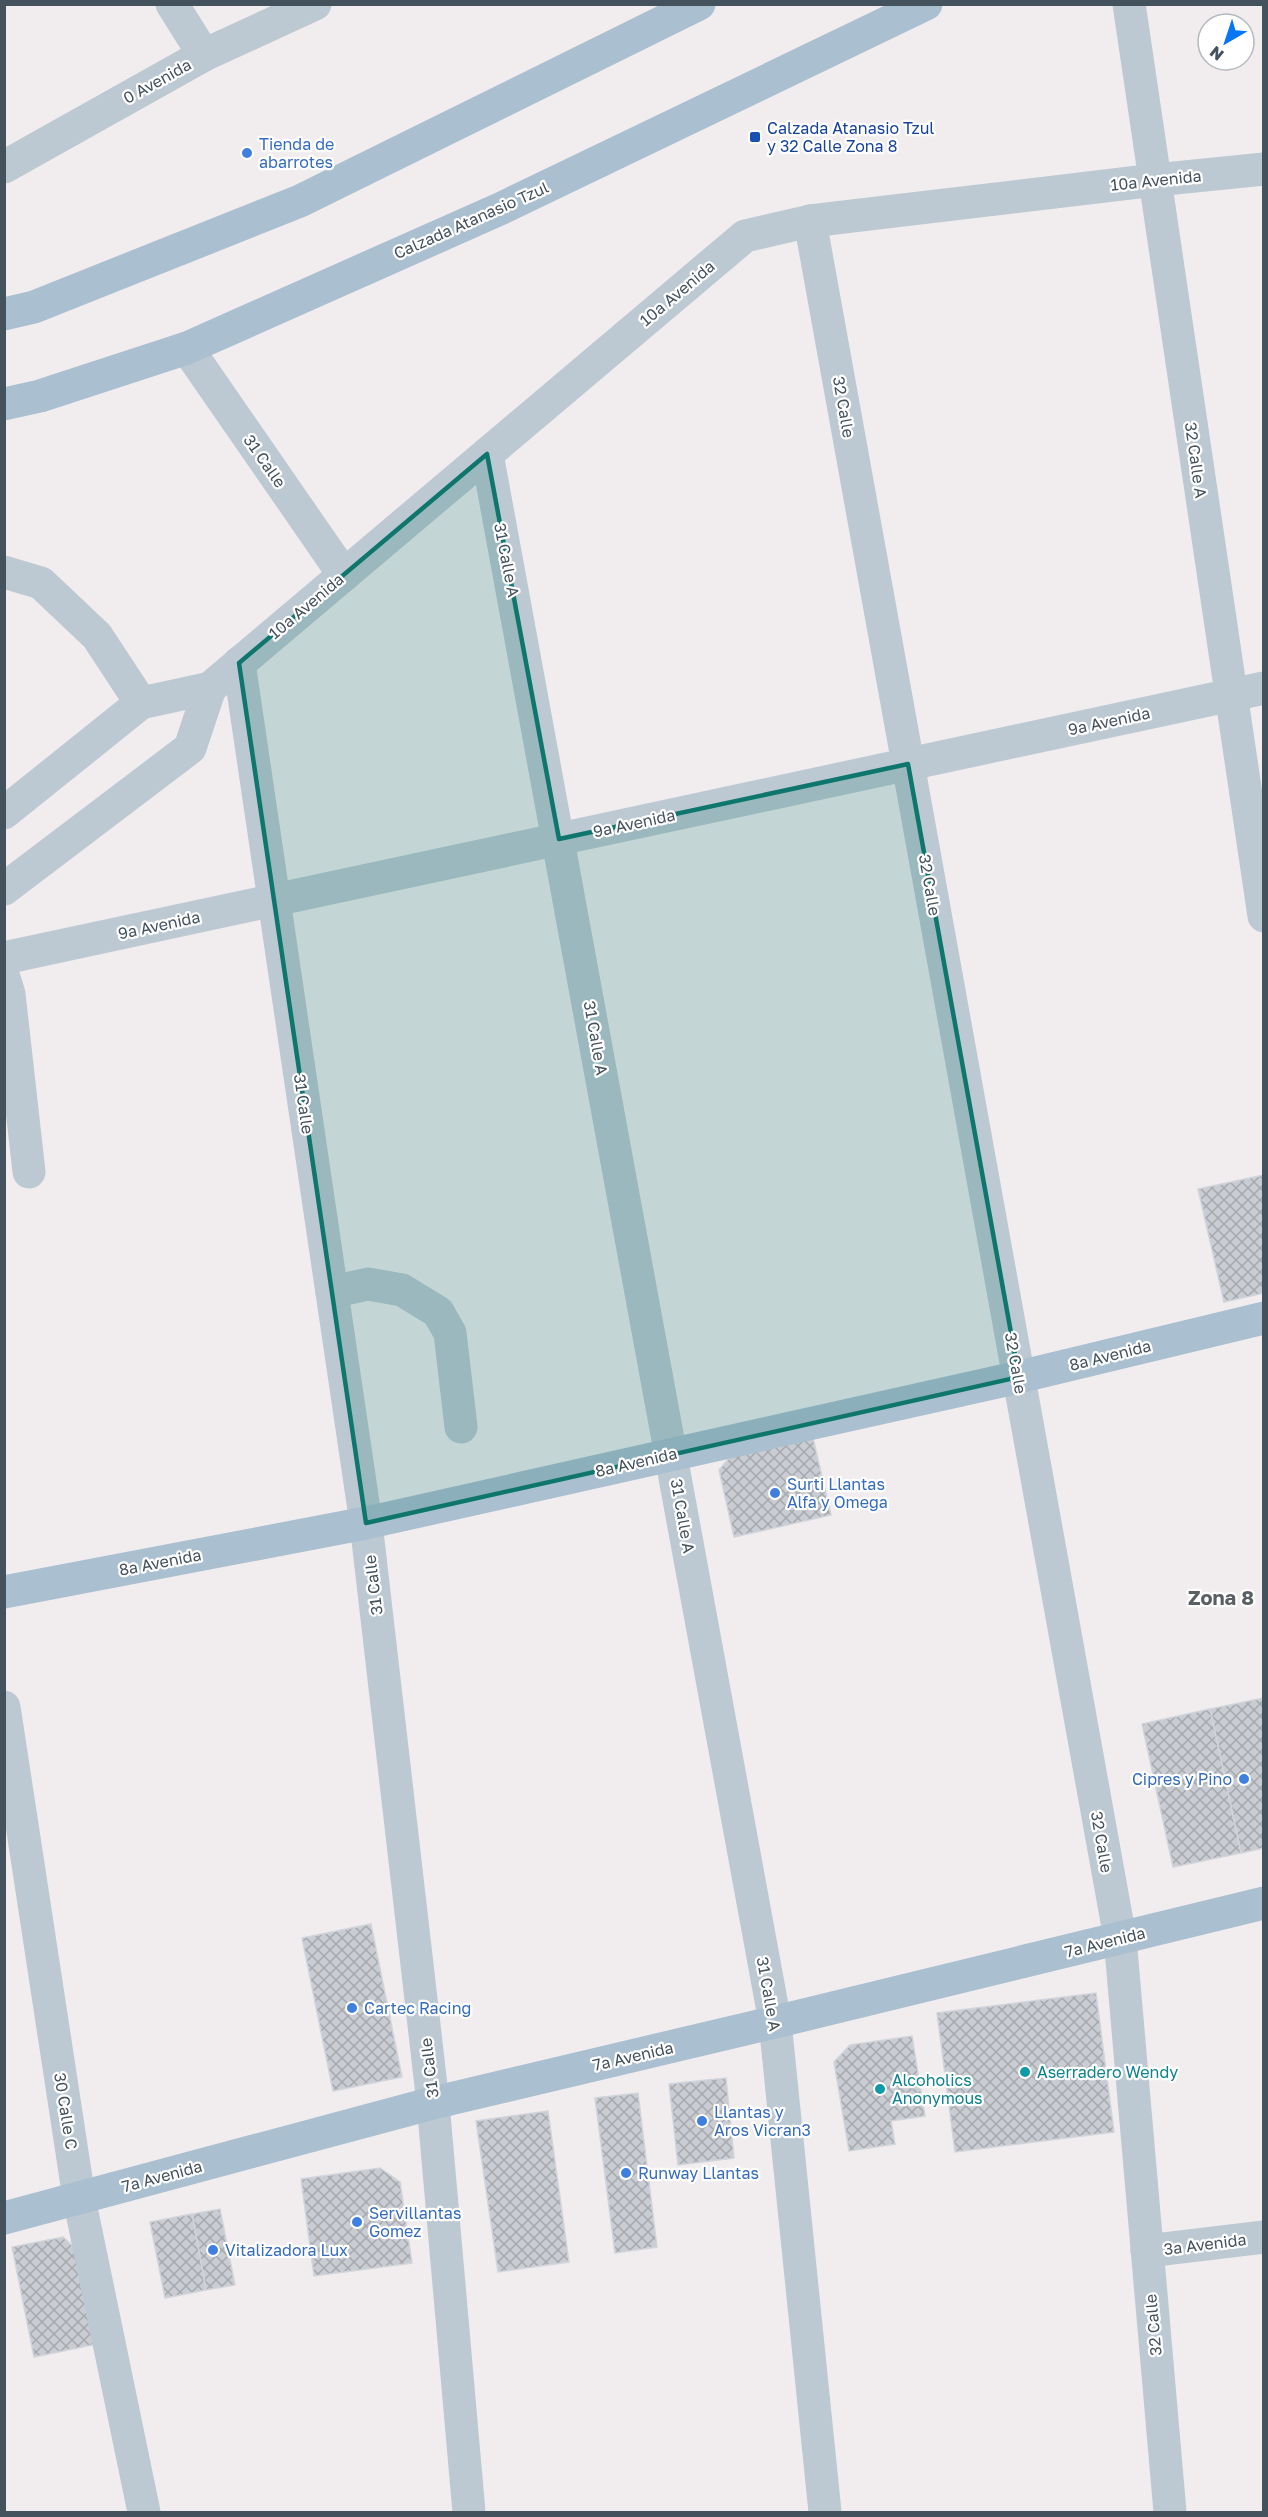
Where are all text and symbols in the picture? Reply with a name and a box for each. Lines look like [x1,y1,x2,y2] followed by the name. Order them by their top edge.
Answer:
[1196,12,1256,72] north arrow
[1206,42,1228,65] text: N
[120,54,194,108] street label: 0 Avenida
[767,118,935,156] place label: Calzada Atanasio Tzul y 32 Calle Zona 8
[748,130,762,144] marker: Calzada Atanasio Tzul y 32 Calle Zona 8
[259,134,334,172] place label: Tienda de abarrotes
[240,146,254,160] marker: Tienda de abarrotes
[1109,165,1203,195] street label: 10a Avenida
[390,177,552,263] street label: Calzada Atanasio Tzul
[636,256,718,330] street label: 10a Avenida
[829,375,859,439] street label: 32 Calle
[1181,421,1211,500] street label: 32 Calle A
[239,431,291,491] street label: 31 Calle
[490,521,524,599] street label: 31 Calle A
[265,569,347,643] street label: 10a Avenida
[1066,703,1152,739] street label: 9a Avenida
[591,805,677,841] street label: 9a Avenida
[915,853,945,917] street label: 32 Calle
[116,907,202,943] street label: 9a Avenida
[580,999,612,1077] street label: 31 Calle A
[290,1073,318,1135] street label: 31 Calle
[1001,1331,1031,1395] street label: 32 Calle
[1067,1335,1153,1375] street label: 8a Avenida
[593,1443,679,1481] street label: 8a Avenida
[787,1474,888,1512] place label: Surti Llantas Alfa y Omega
[667,1477,699,1555] street label: 31 Calle A
[768,1486,782,1500] marker: Surti Llantas Alfa y Omega
[117,1544,203,1580] street label: 8a Avenida
[359,1554,387,1616] street label: 31 Calle
[1188,1585,1254,1609] district label: Zona 8
[1132,1769,1232,1789] place label: Cipres y Pino
[1237,1772,1251,1786] marker: Cipres y Pino
[1087,1810,1117,1874] street label: 32 Calle
[1063,1922,1147,1962] street label: 7a Avenida
[753,1955,785,2033] street label: 31 Calle A
[364,1998,471,2018] place label: Cartec Racing
[345,2001,359,2015] marker: Cartec Racing
[415,2037,443,2099] street label: 31 Calle
[591,2037,675,2075] street label: 7a Avenida
[1037,2062,1178,2082] place label: Aserradero Wendy
[1018,2065,1032,2079] marker: Aserradero Wendy
[892,2070,983,2108] place label: Alcoholics Anonymous
[50,2071,82,2151] street label: 30 Calle C
[873,2082,887,2096] marker: Alcoholics Anonymous
[714,2102,811,2140] place label: Llantas y Aros Vicran3
[695,2114,709,2128] marker: Llantas y Aros Vicran3
[120,2156,204,2196] street label: 7a Avenida
[638,2163,759,2183] place label: Runway Llantas
[619,2166,633,2180] marker: Runway Llantas
[369,2203,461,2241] place label: Servillantas Gomez
[350,2215,364,2229] marker: Servillantas Gomez
[1163,2229,1247,2259] street label: 3a Avenida
[225,2240,348,2260] place label: Vitalizadora Lux
[206,2243,220,2257] marker: Vitalizadora Lux
[1140,2293,1166,2357] street label: 32 Calle

